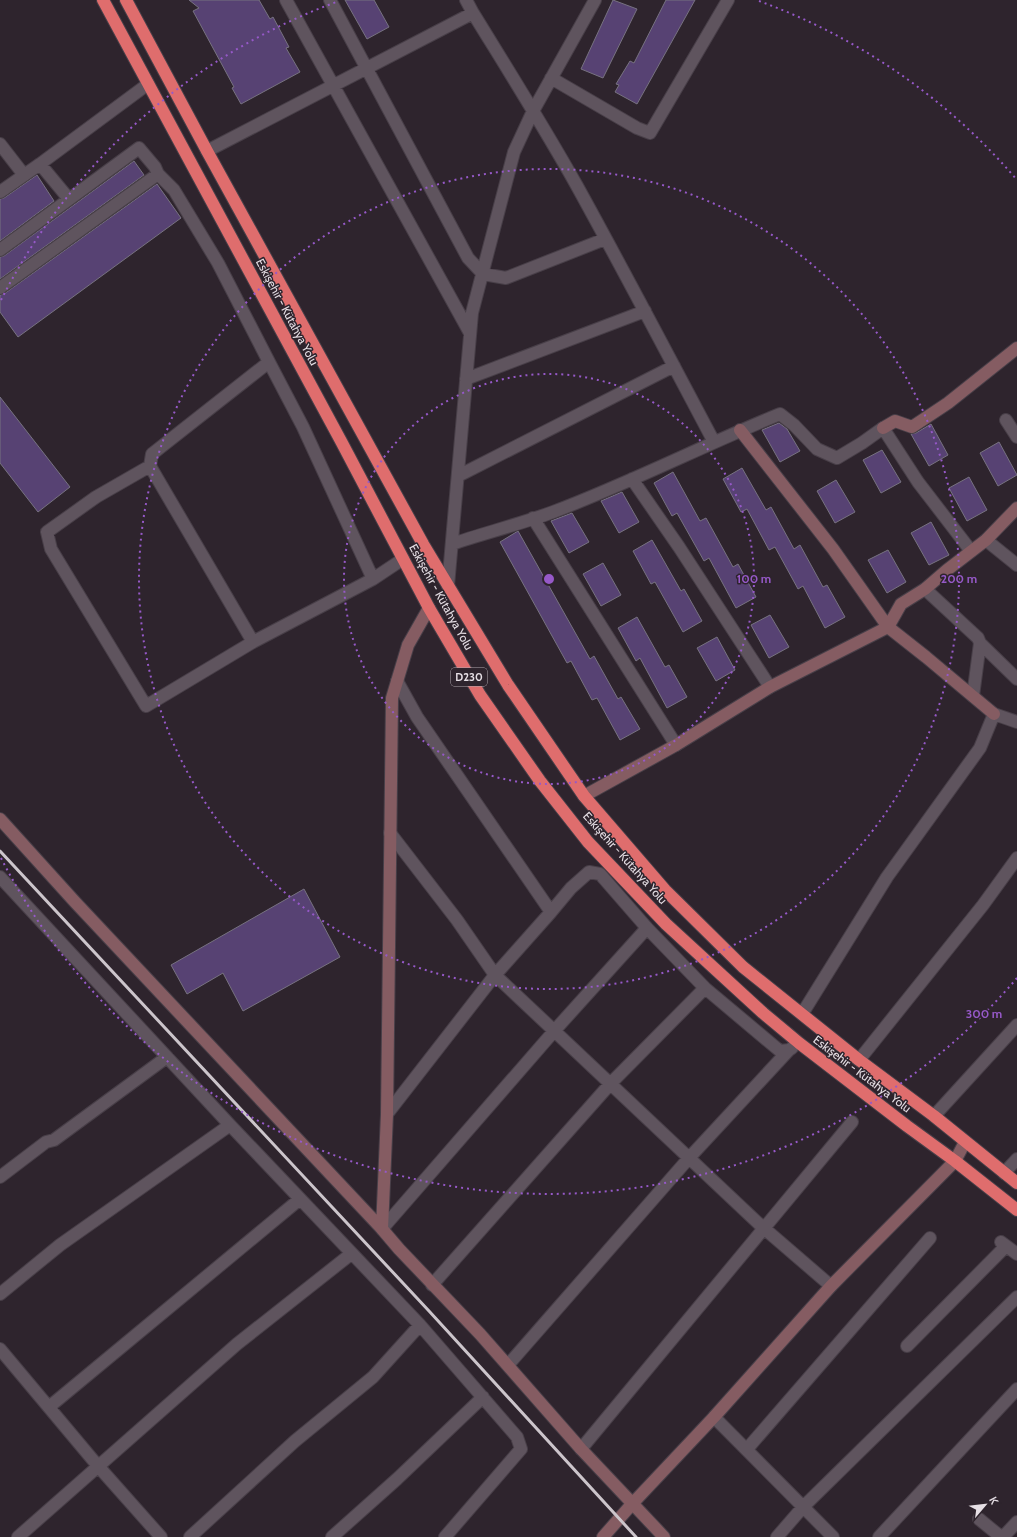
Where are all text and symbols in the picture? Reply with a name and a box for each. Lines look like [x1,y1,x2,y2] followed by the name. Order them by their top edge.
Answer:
[253,256,322,368] street label: Eskişehir - Kütahya Yolu
[406,541,477,652] street label: Eskişehir - Kütahya Yolu
[737,571,771,586] text: 100 m
[941,571,977,586] text: 200 m
[542,572,556,586] centre of rings
[451,668,487,686] road number: D230
[580,808,671,907] street label: Eskişehir - Kütahya Yolu
[966,1006,1002,1021] text: 300 m
[810,1032,914,1115] street label: Eskişehir - Kütahya Yolu
[965,1485,1005,1525] north arrow
[986,1494,1002,1507] text: K

